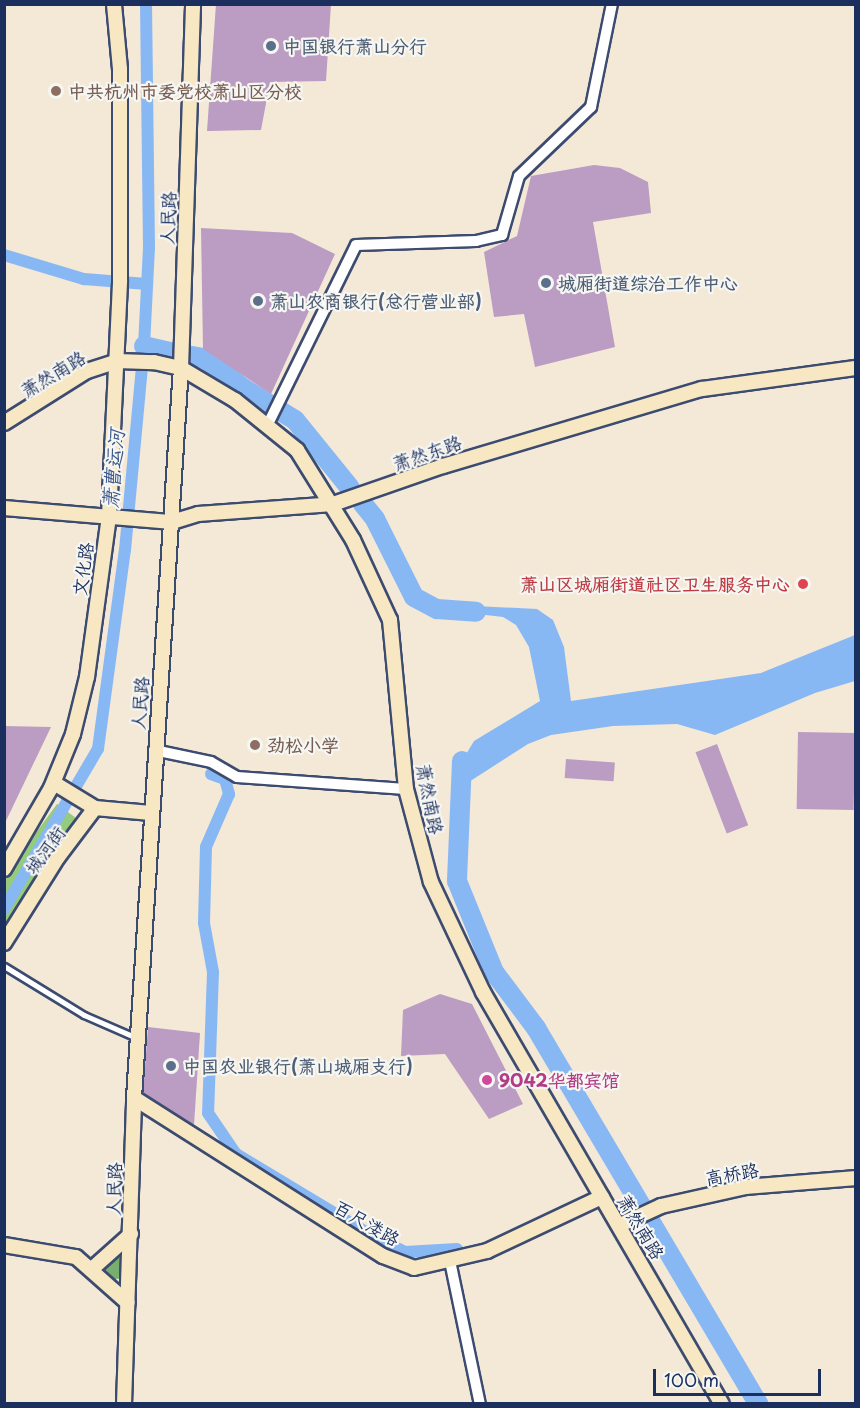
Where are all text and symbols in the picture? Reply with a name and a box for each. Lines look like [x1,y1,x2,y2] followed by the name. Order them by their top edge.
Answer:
[283,35,427,57] place label: 中国银行萧山分行
[264,39,278,53] marker: 中国银行萧山分行
[68,80,302,102] place label: 中共杭州市委党校萧山区分校
[49,84,63,98] marker: 中共杭州市委党校萧山区分校
[156,191,180,245] street label: 人民路
[558,272,738,294] place label: 城厢街道综治工作中心
[539,276,553,290] marker: 城厢街道综治工作中心
[270,290,482,312] place label: 萧山农商银行(总行营业部)
[251,294,265,308] marker: 萧山农商银行(总行营业部)
[17,346,89,402] street label: 萧然南路
[98,428,128,510] water label: 萧曹运河
[389,431,465,475] street label: 萧然东路
[69,541,97,597] street label: 文化路
[520,573,790,595] place label: 萧山区城厢街道社区卫生服务中心
[794,575,812,593] marker: 萧山区城厢街道社区卫生服务中心
[127,675,153,731] street label: 人民路
[267,734,339,756] place label: 劲松小学
[248,738,262,752] marker: 劲松小学
[413,762,447,836] street label: 萧然南路
[20,822,70,878] street label: 城河街
[183,1055,413,1077] place label: 中国农业银行(萧山城厢支行)
[164,1059,178,1073] marker: 中国农业银行(萧山城厢支行)
[499,1069,620,1091] place label: 9042华都宾馆
[480,1073,494,1087] marker: 9042华都宾馆
[704,1159,760,1189] street label: 高桥路
[103,1162,125,1216] street label: 人民路
[613,1191,669,1263] street label: 萧然南路
[330,1196,404,1250] street label: 百尺溇路
[656,1357,824,1395] scale bar
[664,1366,719,1393] text: 100 m

